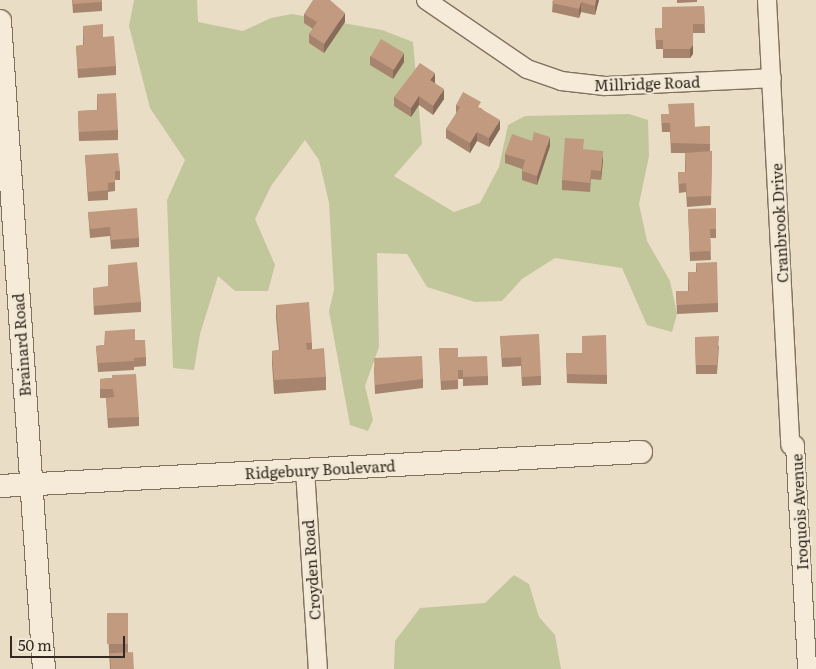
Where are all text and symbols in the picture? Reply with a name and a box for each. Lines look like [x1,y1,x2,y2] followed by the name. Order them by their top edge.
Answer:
[594,72,700,94] street label: Millridge Road
[767,163,791,283] street label: Cranbrook Drive
[8,293,34,397] street label: Brainard Road
[787,453,811,571] street label: Iroquois Avenue
[244,456,396,482] street label: Ridgebury Boulevard
[299,519,323,621] street label: Croyden Road
[12,626,128,658] scale bar
[18,633,52,656] text: 50 m

